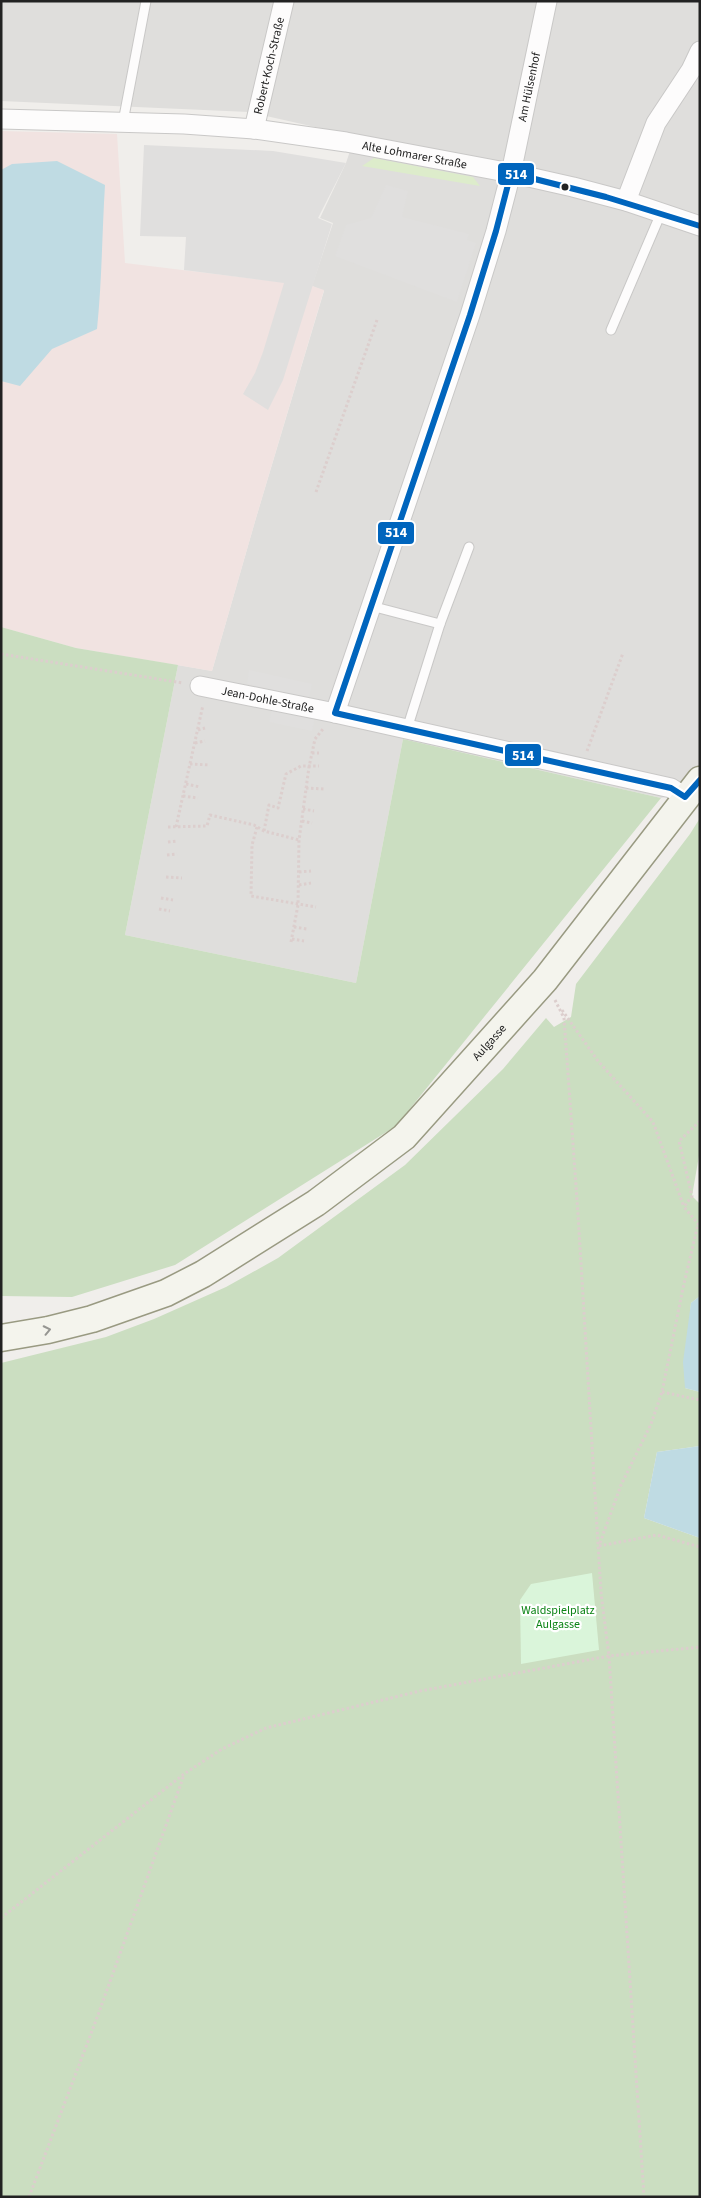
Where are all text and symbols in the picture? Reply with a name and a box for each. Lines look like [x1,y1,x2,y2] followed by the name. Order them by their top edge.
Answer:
[249,15,288,116] street label: Robert-Koch-Straße
[513,50,545,123] street label: Am Hülsenhof
[361,137,468,173] street label: Alte Lohmarer Straße
[497,162,535,186] line badge: 514
[505,165,528,185] text: 514
[560,182,570,192] unlabelled marker
[377,521,415,545] line badge: 514
[385,523,408,543] text: 514
[220,682,315,717] street label: Jean-Dohle-Straße
[504,743,542,767] line badge: 514
[512,746,535,766] text: 514
[468,1020,510,1064] street label: Aulgasse
[43,1325,52,1336] one-way arrow
[521,1602,595,1633] park label: Waldspielplatz Aulgasse

